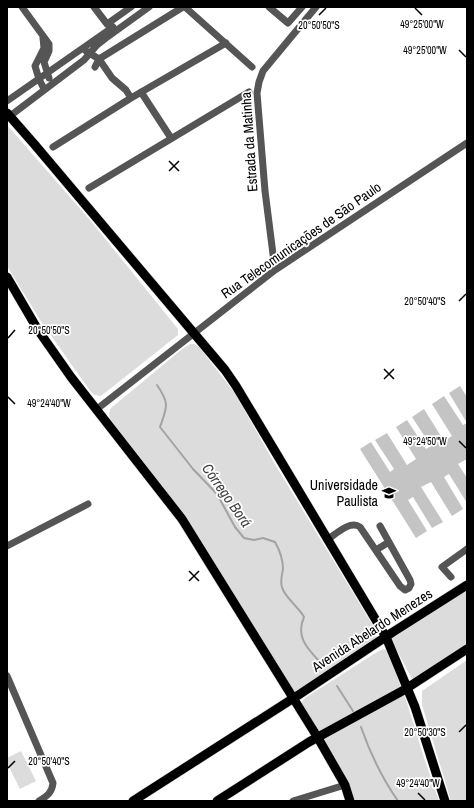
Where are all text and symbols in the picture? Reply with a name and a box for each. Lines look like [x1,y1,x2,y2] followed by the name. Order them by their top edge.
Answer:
[400,18,444,31] text: 49°25'00"W
[298,19,340,32] text: 20°50'50"S
[403,44,447,57] text: 49°25'00"W
[236,91,261,193] street label: Estrada da Matinha
[217,178,385,302] street label: Rua Telecomunicações de São Paulo
[404,295,446,308] text: 20°50'40"S
[28,324,70,337] text: 20°50'50"S
[27,397,71,410] text: 49°24'40"W
[403,435,447,448] text: 49°24'50"W
[197,459,257,531] water label: Córrego Borá
[310,476,379,510] place label: Universidade Paulista
[381,485,397,501] school or university icon: Universidade Paulista
[307,584,436,676] street label: Avenida Abelardo Menezes
[404,726,446,739] text: 20°50'30"S
[28,755,70,768] text: 20°50'40"S
[396,777,440,790] text: 49°24'40"W

